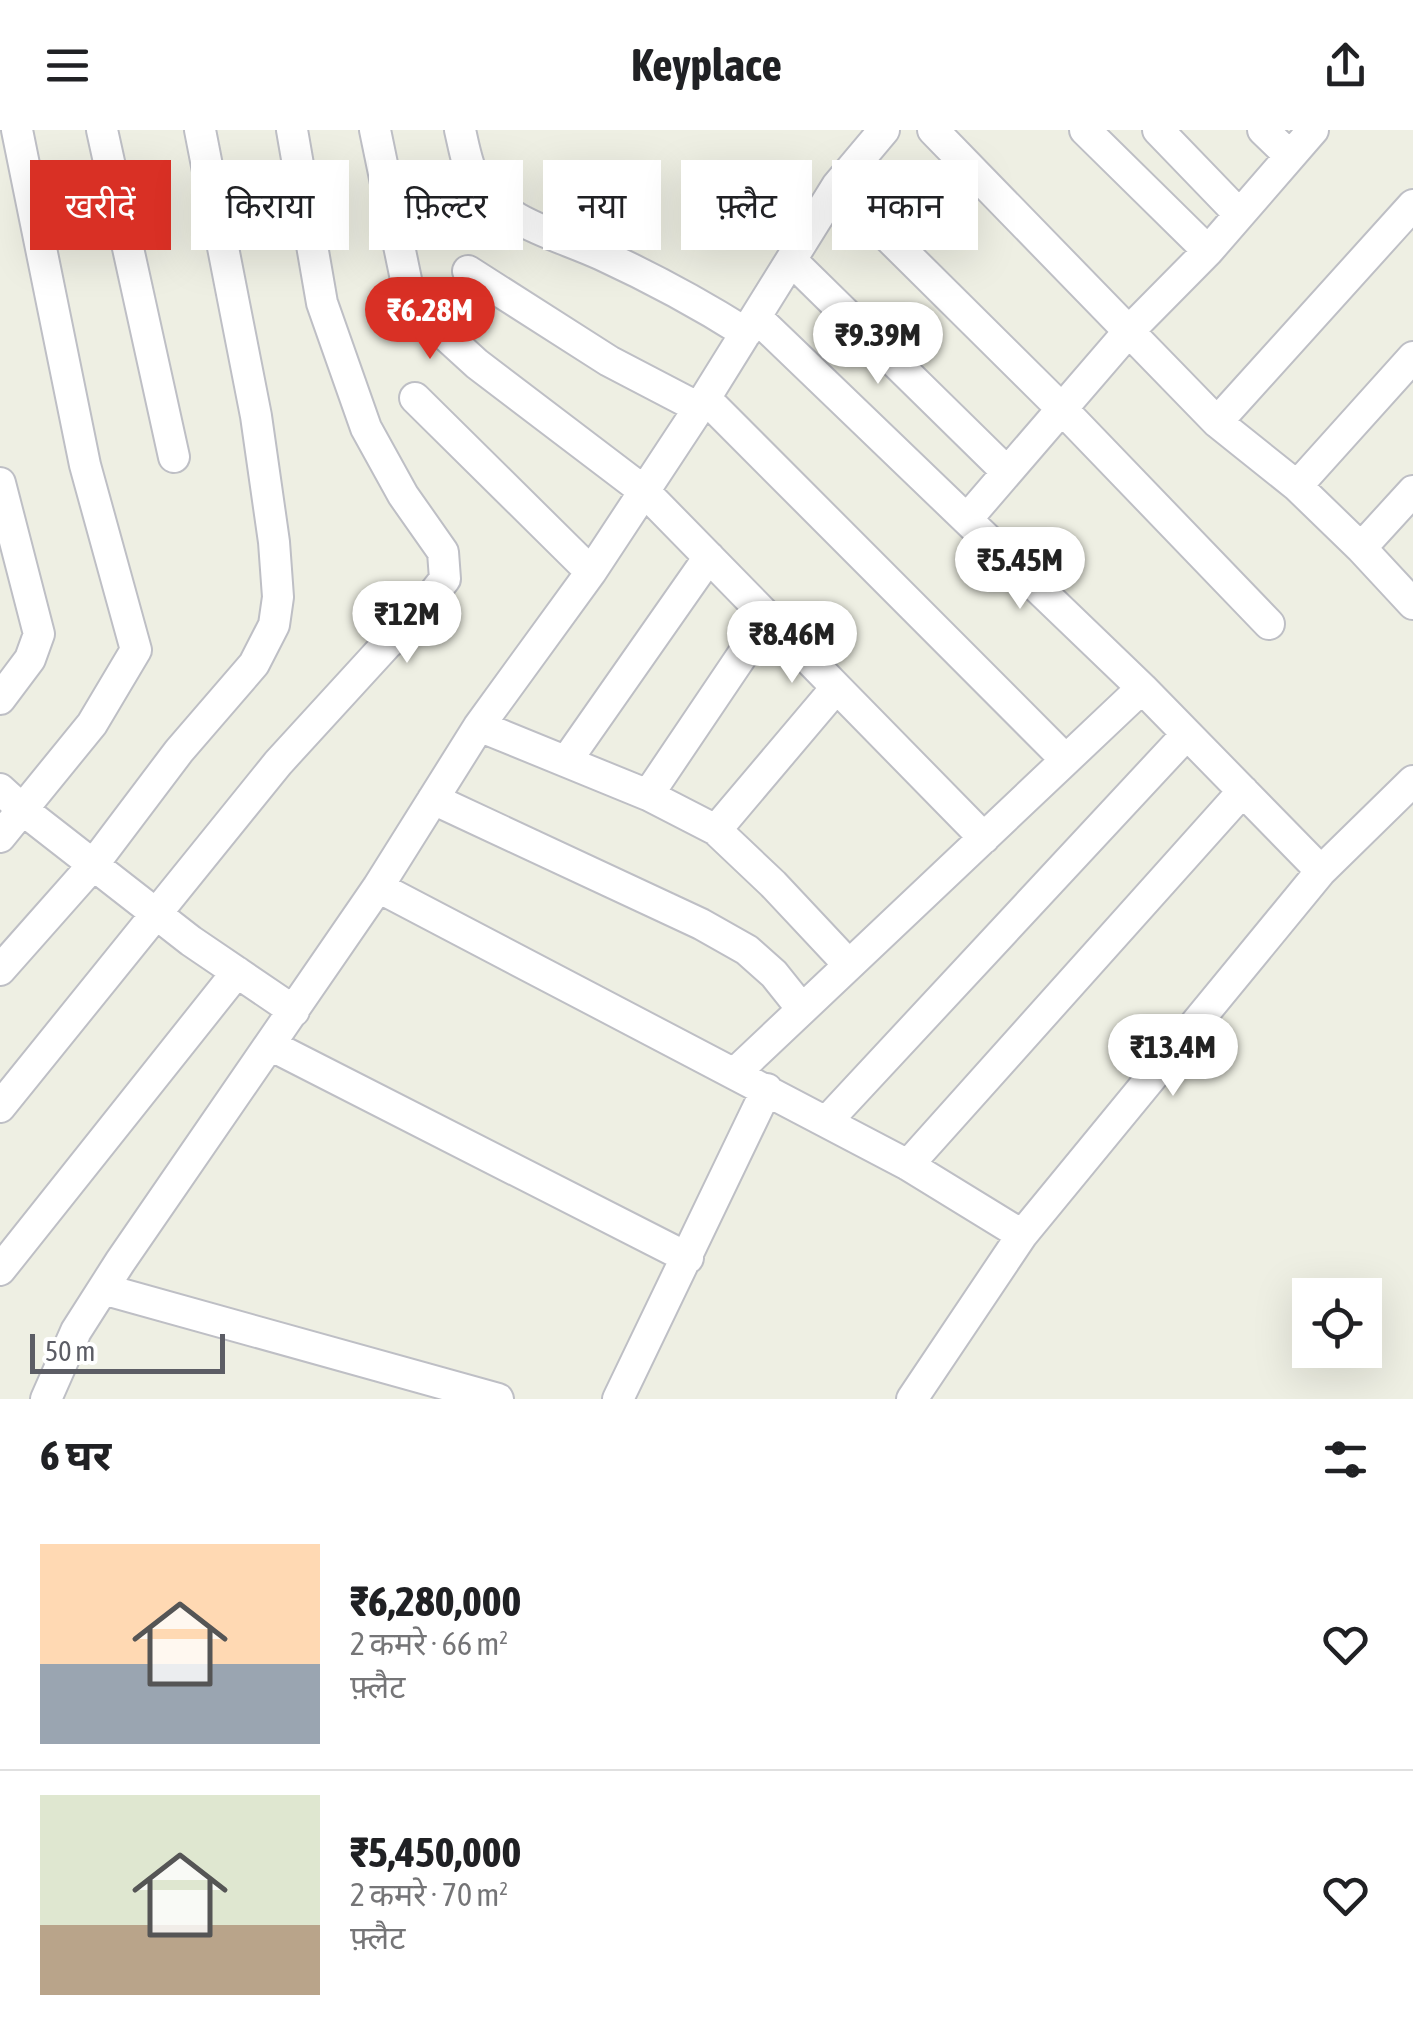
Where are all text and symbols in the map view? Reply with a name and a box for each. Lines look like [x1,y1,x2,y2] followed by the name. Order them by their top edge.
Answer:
[40,38,95,93] icon: menu
[1318,38,1373,93] icon: share
[631,39,782,91] text: Keyplace
[30,160,171,250] chip: खरीदें
[191,160,349,250] chip: किराया
[369,160,523,250] chip: फ़िल्टर
[543,160,661,250] chip: नया
[681,160,812,250] chip: फ़्लैट
[832,160,978,250] chip: मकान
[349,277,511,362] pin: ₹6.28M
[387,291,473,328] text: ₹6.28M
[797,302,959,387] pin: ₹9.39M
[835,316,921,353] text: ₹9.39M
[939,527,1101,612] pin: ₹5.45M
[977,541,1063,578] text: ₹5.45M
[348,581,466,666] pin: ₹12M
[374,595,440,632] text: ₹12M
[711,601,873,686] pin: ₹8.46M
[749,615,835,652] text: ₹8.46M
[1092,1014,1254,1099] pin: ₹13.4M
[1130,1028,1216,1065] text: ₹13.4M
[1292,1278,1382,1368] map controls
[1292,1278,1382,1368] button: locate
[30,1329,225,1374] scale bar
[45,1335,95,1367] text: 50 m
[40,1431,111,1479] text: 6 घर
[1318,1432,1373,1487] icon: filters
[350,1577,521,1625] text: ₹6,280,000
[120,1584,240,1704] icon: home
[1318,1617,1373,1672] icon: heart
[350,1625,508,1662] text: 2 कमरे · 66 m²
[350,1668,405,1705] text: फ़्लैट
[350,1828,521,1876] text: ₹5,450,000
[120,1835,240,1955] icon: home
[1318,1868,1373,1923] icon: heart
[350,1876,508,1913] text: 2 कमरे · 70 m²
[350,1919,405,1956] text: फ़्लैट

